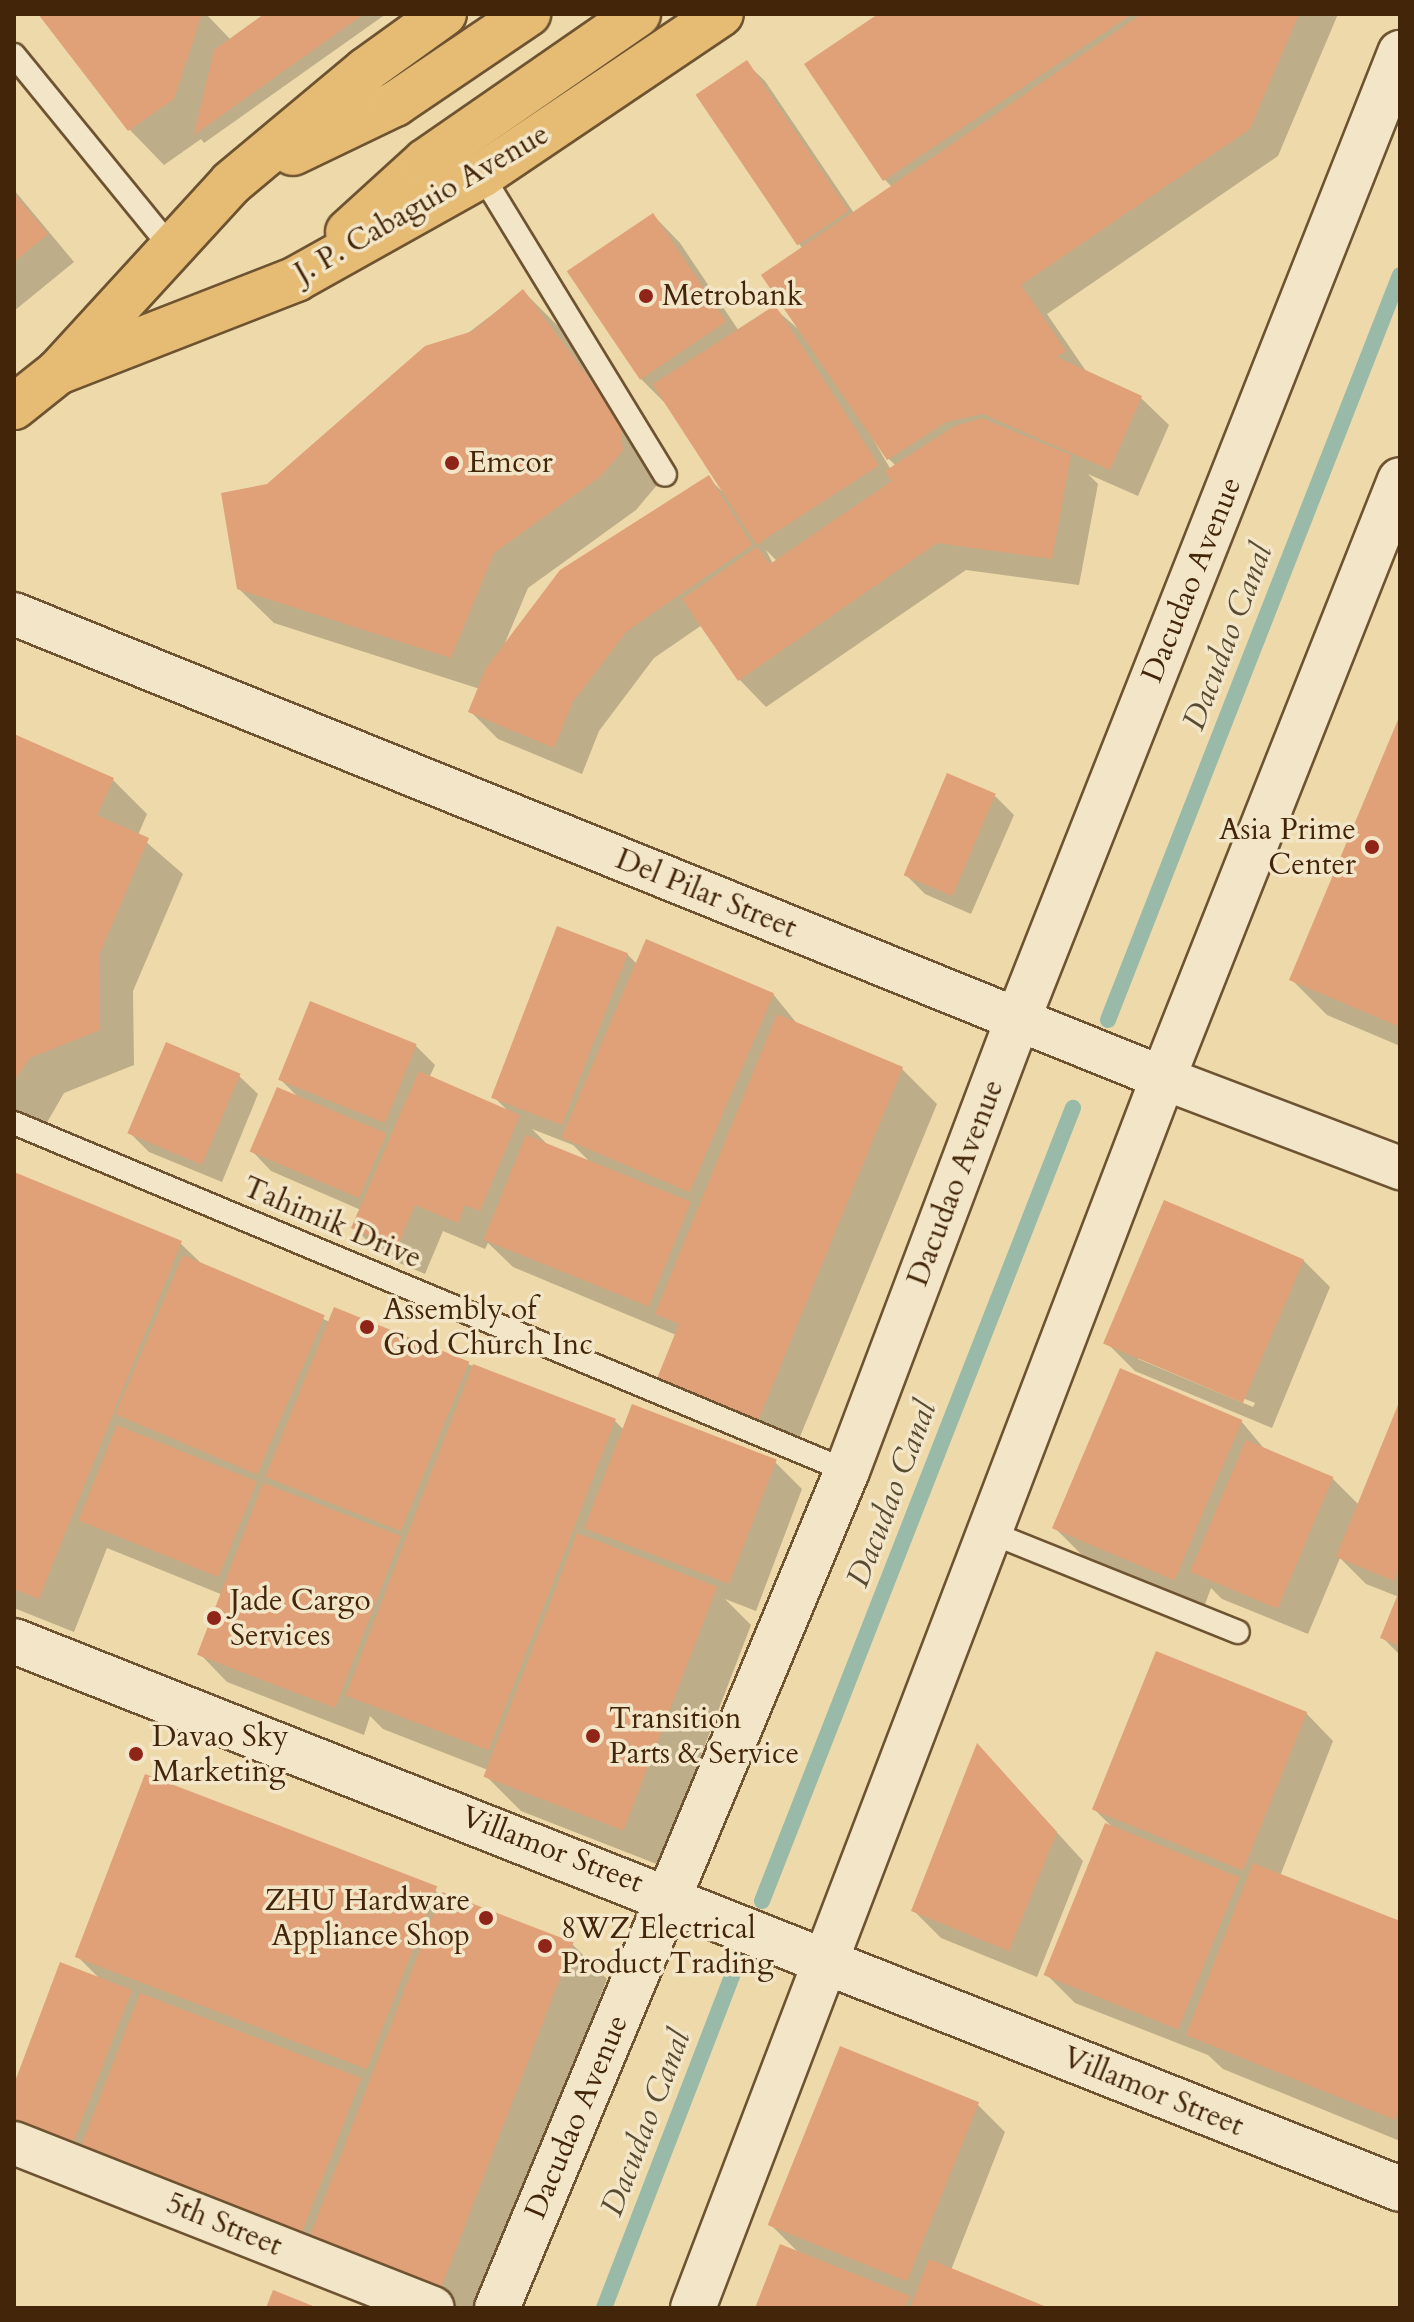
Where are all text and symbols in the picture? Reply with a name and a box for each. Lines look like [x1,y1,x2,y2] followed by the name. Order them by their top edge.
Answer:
[289,117,555,291] street label: J. P. Cabaguio Avenue
[662,278,803,314] place label: Metrobank
[637,287,655,305] marker: Metrobank
[468,445,553,481] place label: Emcor
[443,454,461,472] marker: Emcor
[1134,472,1250,688] street label: Dacudao Avenue
[1175,538,1281,736] water label: Dacudao Canal
[1219,812,1356,882] place label: Asia Prime Center
[1363,838,1381,856] marker: Asia Prime Center
[610,841,802,947] street label: Del Pilar Street
[900,1075,1012,1291] street label: Dacudao Avenue
[237,1169,427,1277] street label: Tahimik Drive
[383,1292,593,1362] place label: Assembly of God Church Inc
[358,1318,376,1336] marker: Assembly of God Church Inc
[839,1395,945,1593] water label: Dacudao Canal
[230,1583,371,1654] place label: Jade Cargo Services
[205,1609,223,1627] marker: Jade Cargo Services
[609,1701,799,1772] place label: Transition Parts & Service
[152,1719,289,1790] place label: Davao Sky Marketing
[584,1727,602,1745] marker: Transition Parts & Service
[127,1745,145,1763] marker: Davao Sky Marketing
[456,1799,648,1901] street label: Villamor Street
[264,1883,470,1954] place label: ZHU Hardware Appliance Shop
[477,1909,495,1927] marker: ZHU Hardware Appliance Shop
[561,1911,774,1982] place label: 8WZ Electrical Product Trading
[536,1937,554,1955] marker: 8WZ Electrical Product Trading
[518,2010,636,2224] street label: Dacudao Avenue
[593,2024,699,2222] water label: Dacudao Canal
[1057,2039,1249,2145] street label: Villamor Street
[161,2186,287,2264] street label: 5th Street

